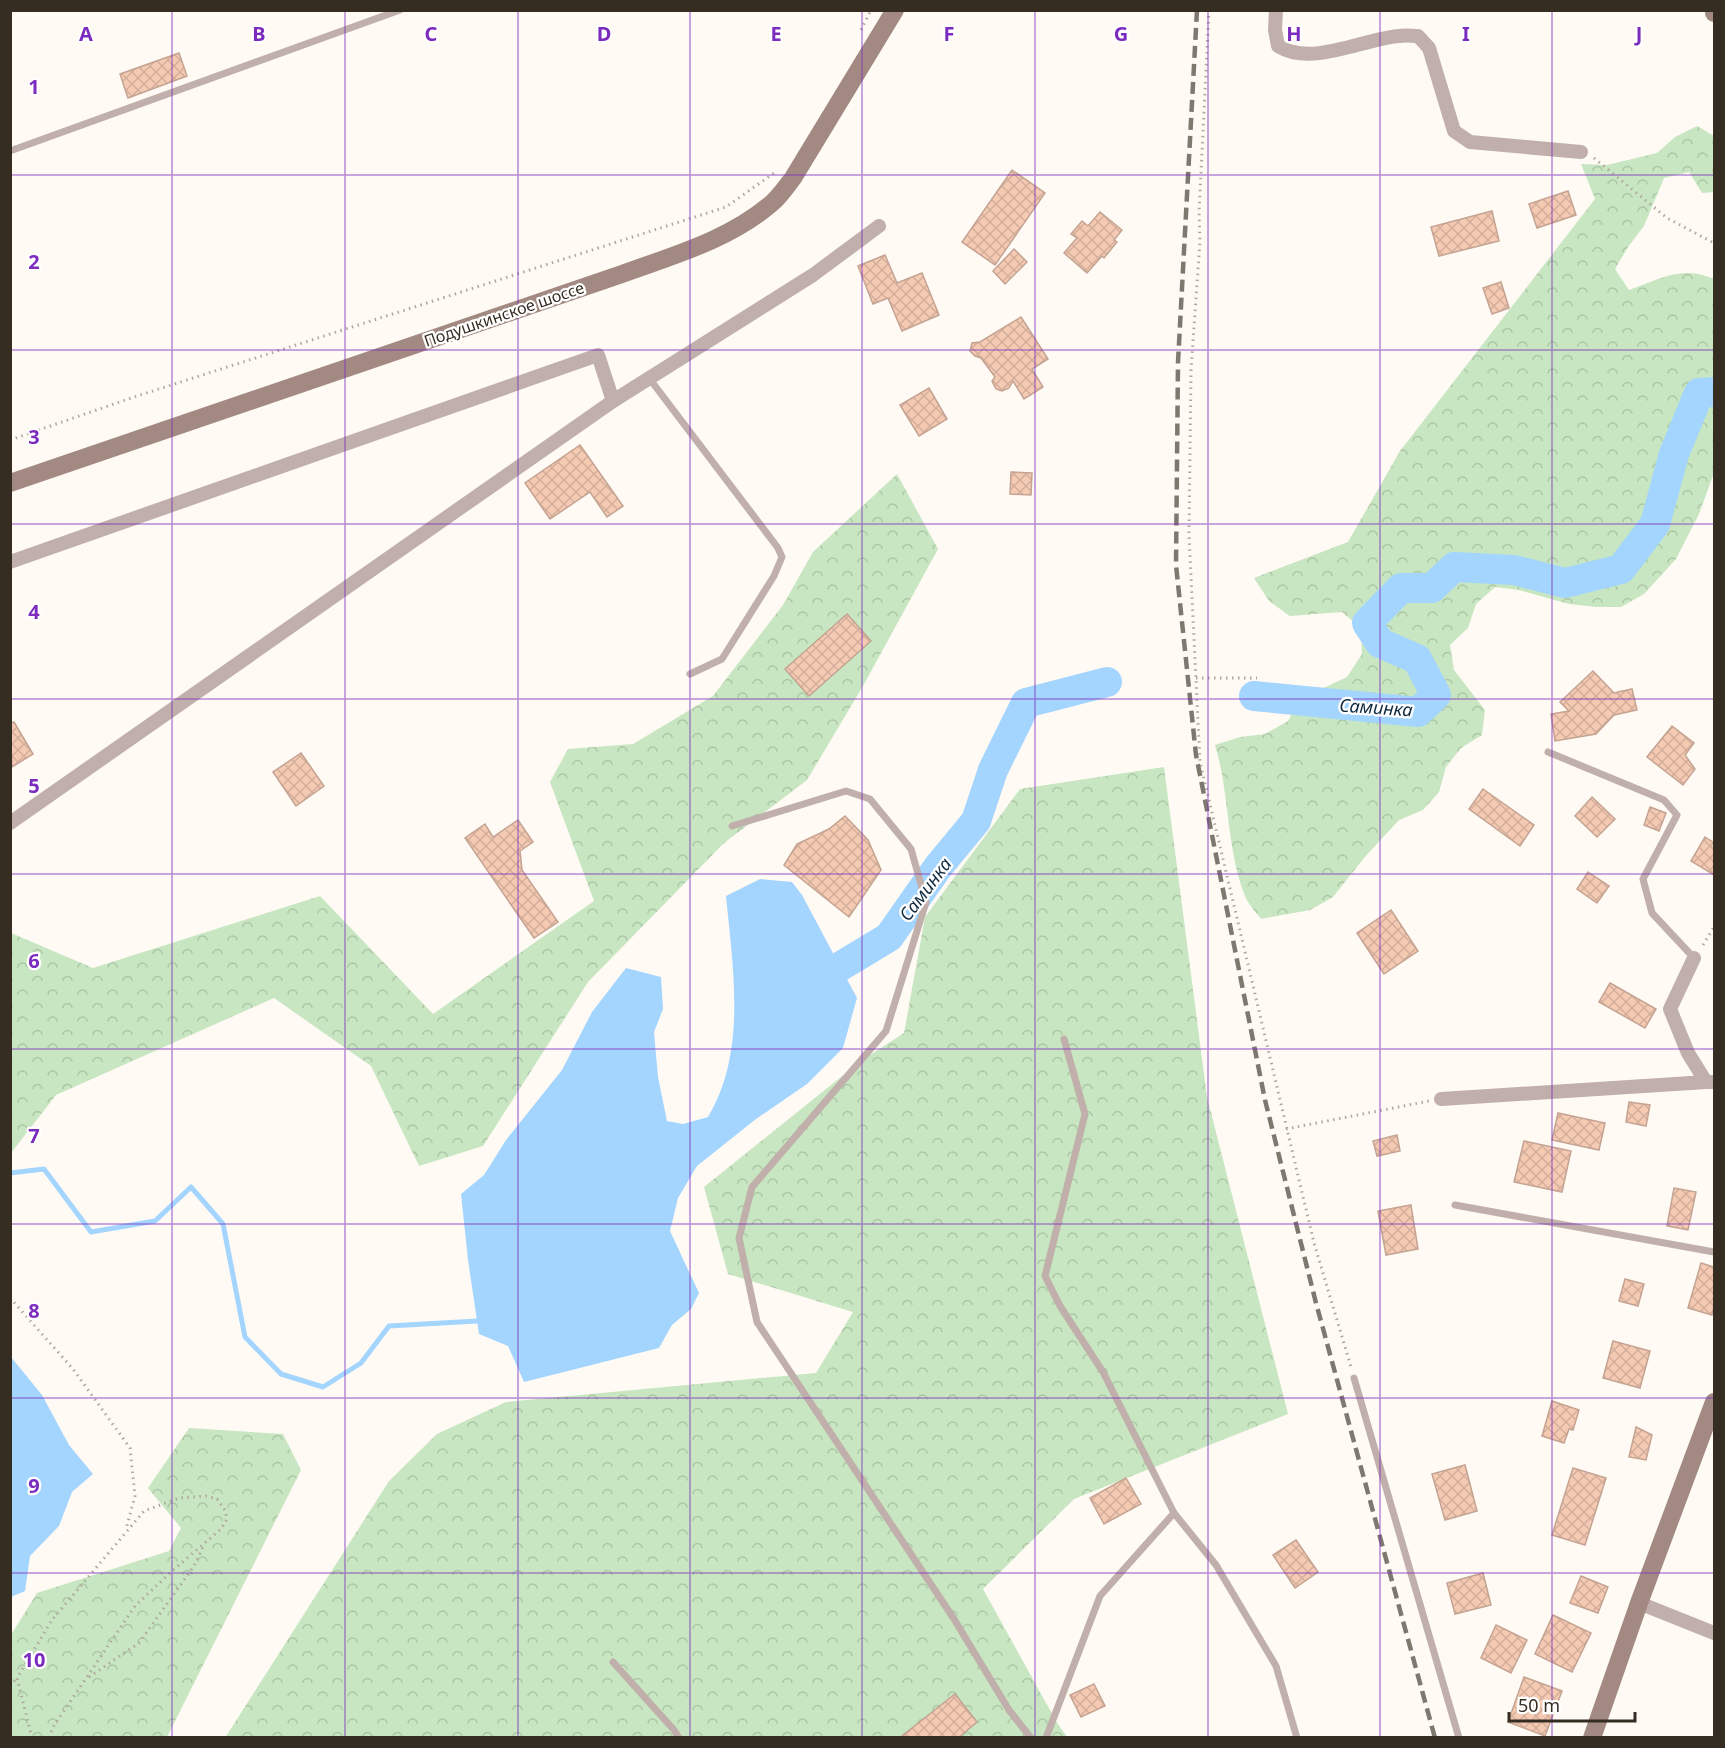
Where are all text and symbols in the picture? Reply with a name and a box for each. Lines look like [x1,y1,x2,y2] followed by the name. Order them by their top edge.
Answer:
[79,20,93,47] text: A
[252,20,266,47] text: B
[425,20,438,47] text: C
[597,20,611,47] text: D
[770,20,782,47] text: E
[944,20,954,47] text: F
[1114,20,1128,47] text: G
[1286,20,1302,47] text: H
[1462,20,1470,47] text: I
[1634,20,1642,47] text: J
[28,73,40,100] text: 1
[28,248,40,275] text: 2
[421,276,587,352] street label: Подушкинское шоссе
[28,423,40,450] text: 3
[28,598,40,625] text: 4
[1339,692,1413,722] water label: Саминка
[28,772,40,799] text: 5
[893,852,957,926] water label: Саминка
[28,947,40,974] text: 6
[28,1122,40,1149] text: 7
[28,1297,40,1324] text: 8
[28,1472,40,1499] text: 9
[23,1646,45,1673] text: 10
[1509,1685,1635,1723] scale bar
[1518,1693,1560,1717] text: 50 m

